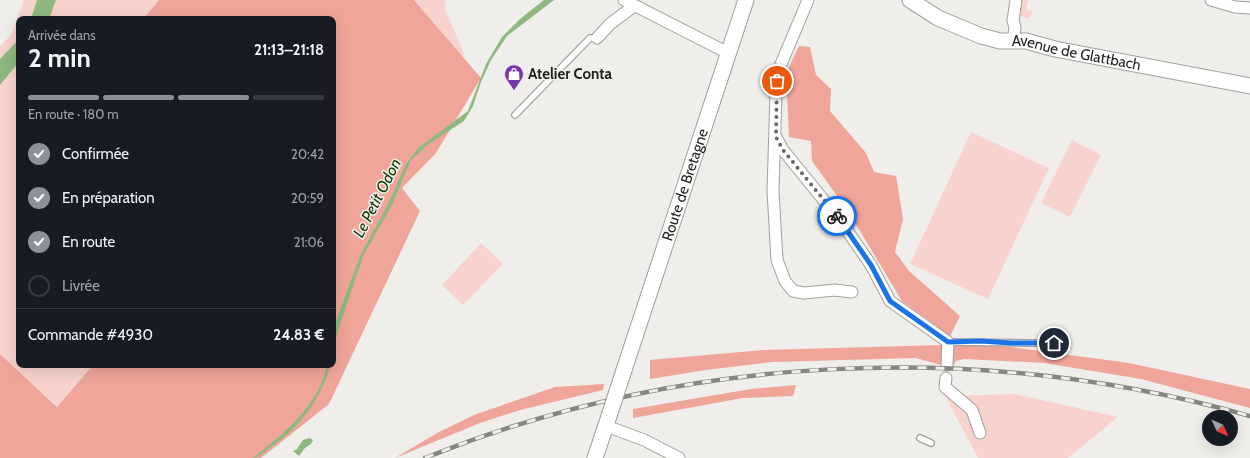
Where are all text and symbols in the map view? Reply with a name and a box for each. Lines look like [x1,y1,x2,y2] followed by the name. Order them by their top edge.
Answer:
[28,27,96,43] text: Arrivée dans
[1012,32,1142,74] street label: Avenue de Glattbach
[254,41,324,59] text: 21:13–21:18
[28,42,91,74] text: 2 min
[503,63,525,91] shop icon: Atelier Conta
[760,64,794,98] pin
[528,65,612,83] place label: Atelier Conta
[766,70,788,92] icon: bag
[28,106,119,122] text: En route · 180 m
[658,126,712,243] street label: Route de Bretagne
[28,143,50,165] icon: check
[62,145,129,163] text: Confirmée
[291,146,324,162] text: 20:42
[349,155,405,241] water label: Le Petit Odon
[28,187,50,209] icon: check
[62,189,155,207] text: En préparation
[291,190,324,206] text: 20:59
[817,196,857,236] courier
[826,205,848,227] icon: bike
[28,231,50,253] icon: check
[62,233,115,251] text: En route
[294,234,324,250] text: 21:06
[62,277,100,295] text: Livrée
[28,326,153,344] text: Commande #4930
[273,326,324,344] text: 24.83 €
[1037,326,1071,360] pin
[1043,332,1065,354] icon: home
[1202,410,1238,446] north arrow
[1202,410,1238,446] map controls

